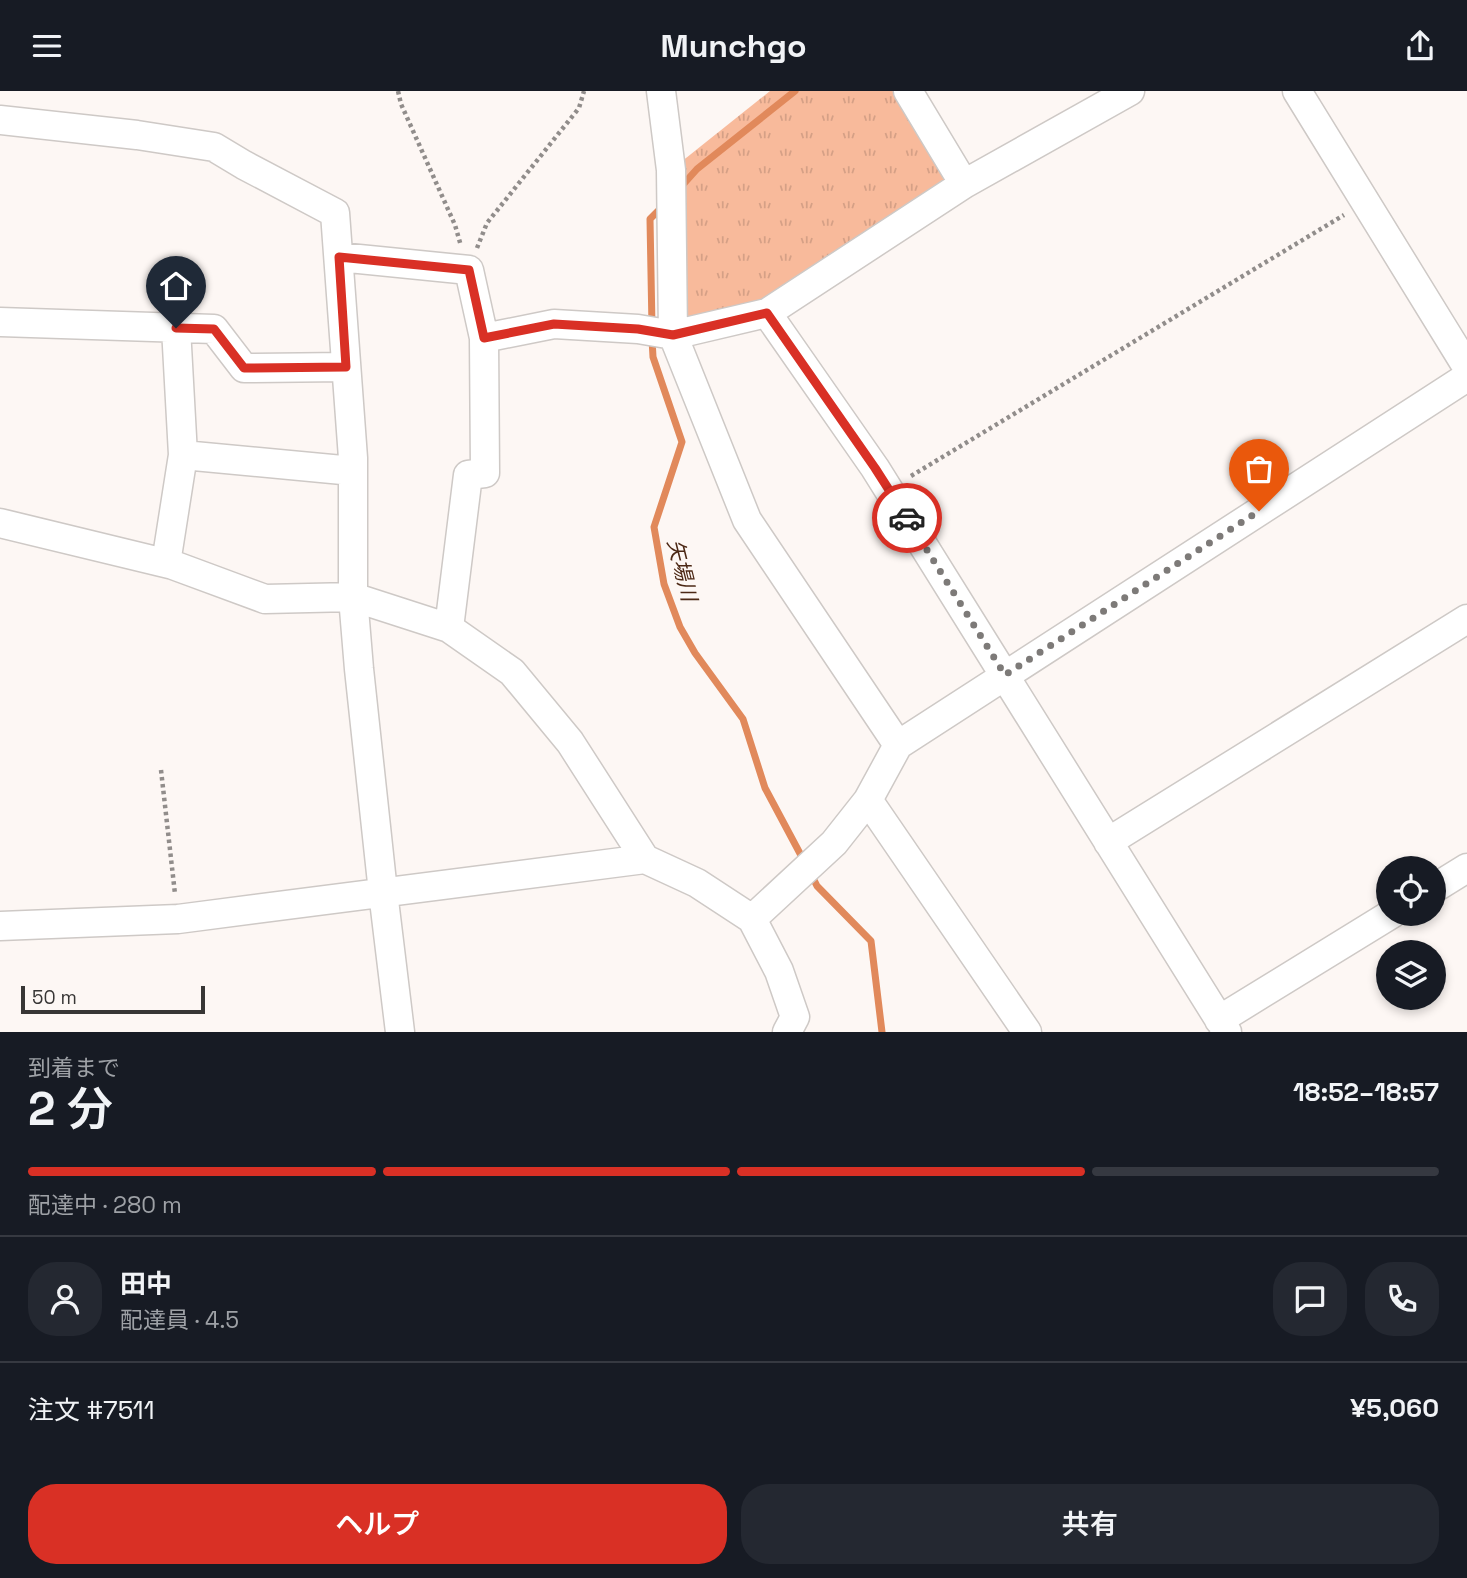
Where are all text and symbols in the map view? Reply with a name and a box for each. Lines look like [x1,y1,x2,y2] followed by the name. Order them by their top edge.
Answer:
[660,26,807,66] text: Munchgo
[28,27,66,65] icon: menu
[1401,27,1439,65] icon: share
[146,256,206,328] pin
[157,267,195,305] icon: home
[1229,439,1289,511] pin
[1240,450,1278,488] icon: bag
[872,483,942,553] courier
[888,499,926,537] icon: car
[662,536,704,606] water label: 矢場川
[1376,856,1446,1010] map controls
[1376,856,1446,926] button: locate
[1376,940,1446,1010] button: layers
[21,983,205,1015] scale bar
[32,985,77,1010] text: 50 m
[28,1053,120,1083] text: 到着まで
[1293,1075,1439,1109] text: 18:52–18:57
[28,1080,113,1138] text: 2 分
[28,1190,182,1220] text: 配達中 · 280 m
[28,1262,102,1336] button: person
[1273,1262,1347,1336] button: chat
[1365,1262,1439,1336] button: phone
[120,1267,172,1301] text: 田中
[120,1305,239,1335] text: 配達員 · 4.5
[1350,1391,1439,1425] text: ¥5,060
[28,1393,155,1427] text: 注文 #7511
[28,1484,727,1564] button: ヘルプ
[741,1484,1439,1564] button: 共有

